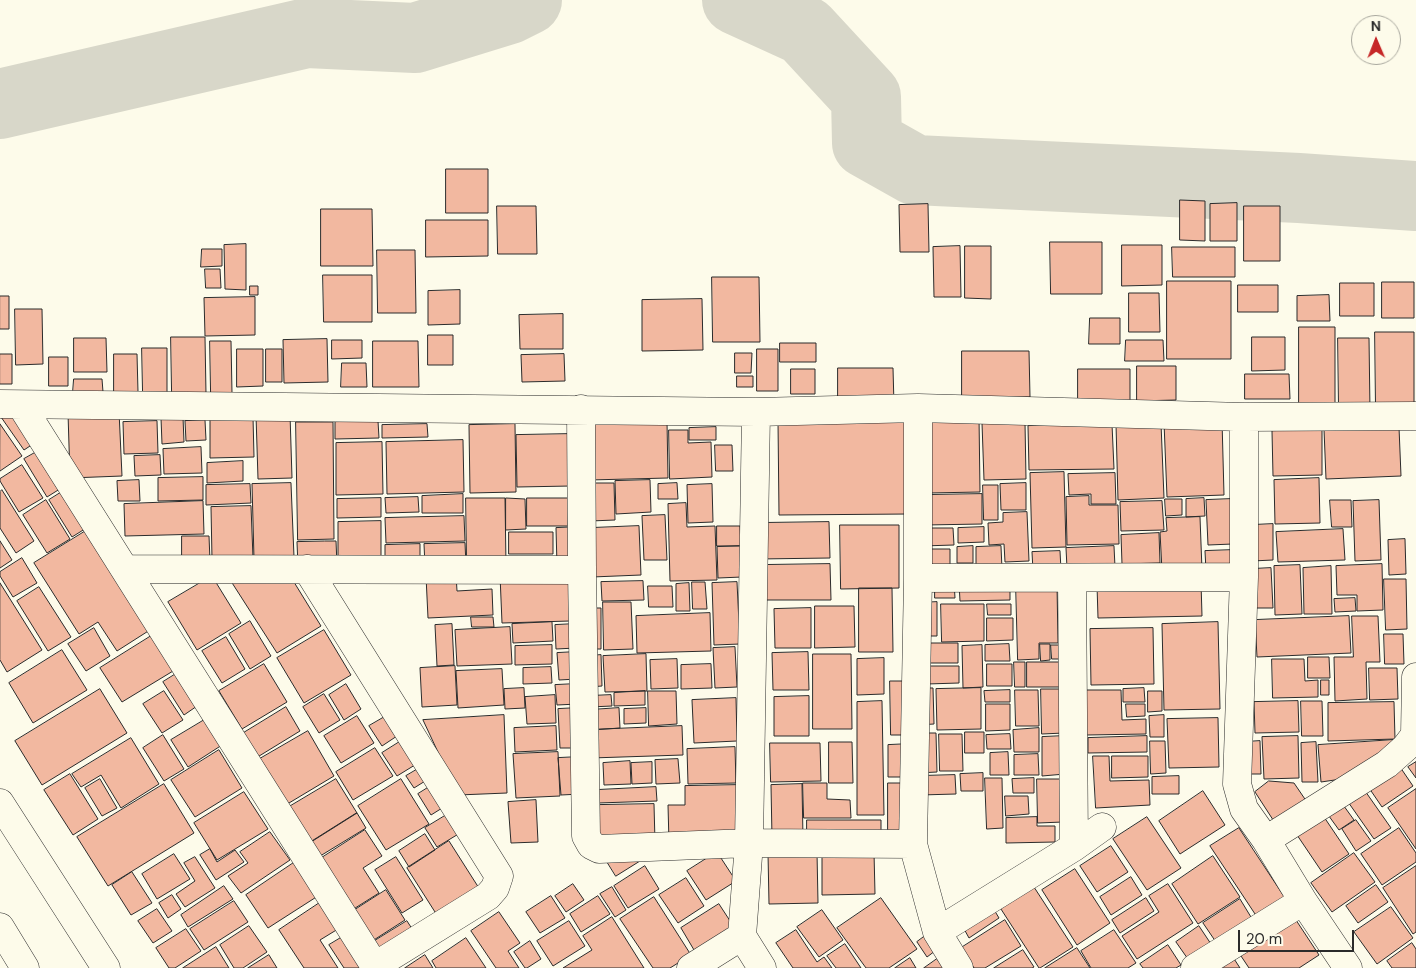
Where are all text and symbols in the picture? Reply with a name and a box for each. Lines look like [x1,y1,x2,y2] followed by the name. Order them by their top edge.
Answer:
[1351,15,1401,65] north arrow
[1370,17,1381,35] text: N
[1241,920,1357,952] scale bar
[1246,929,1282,949] text: 20 m

